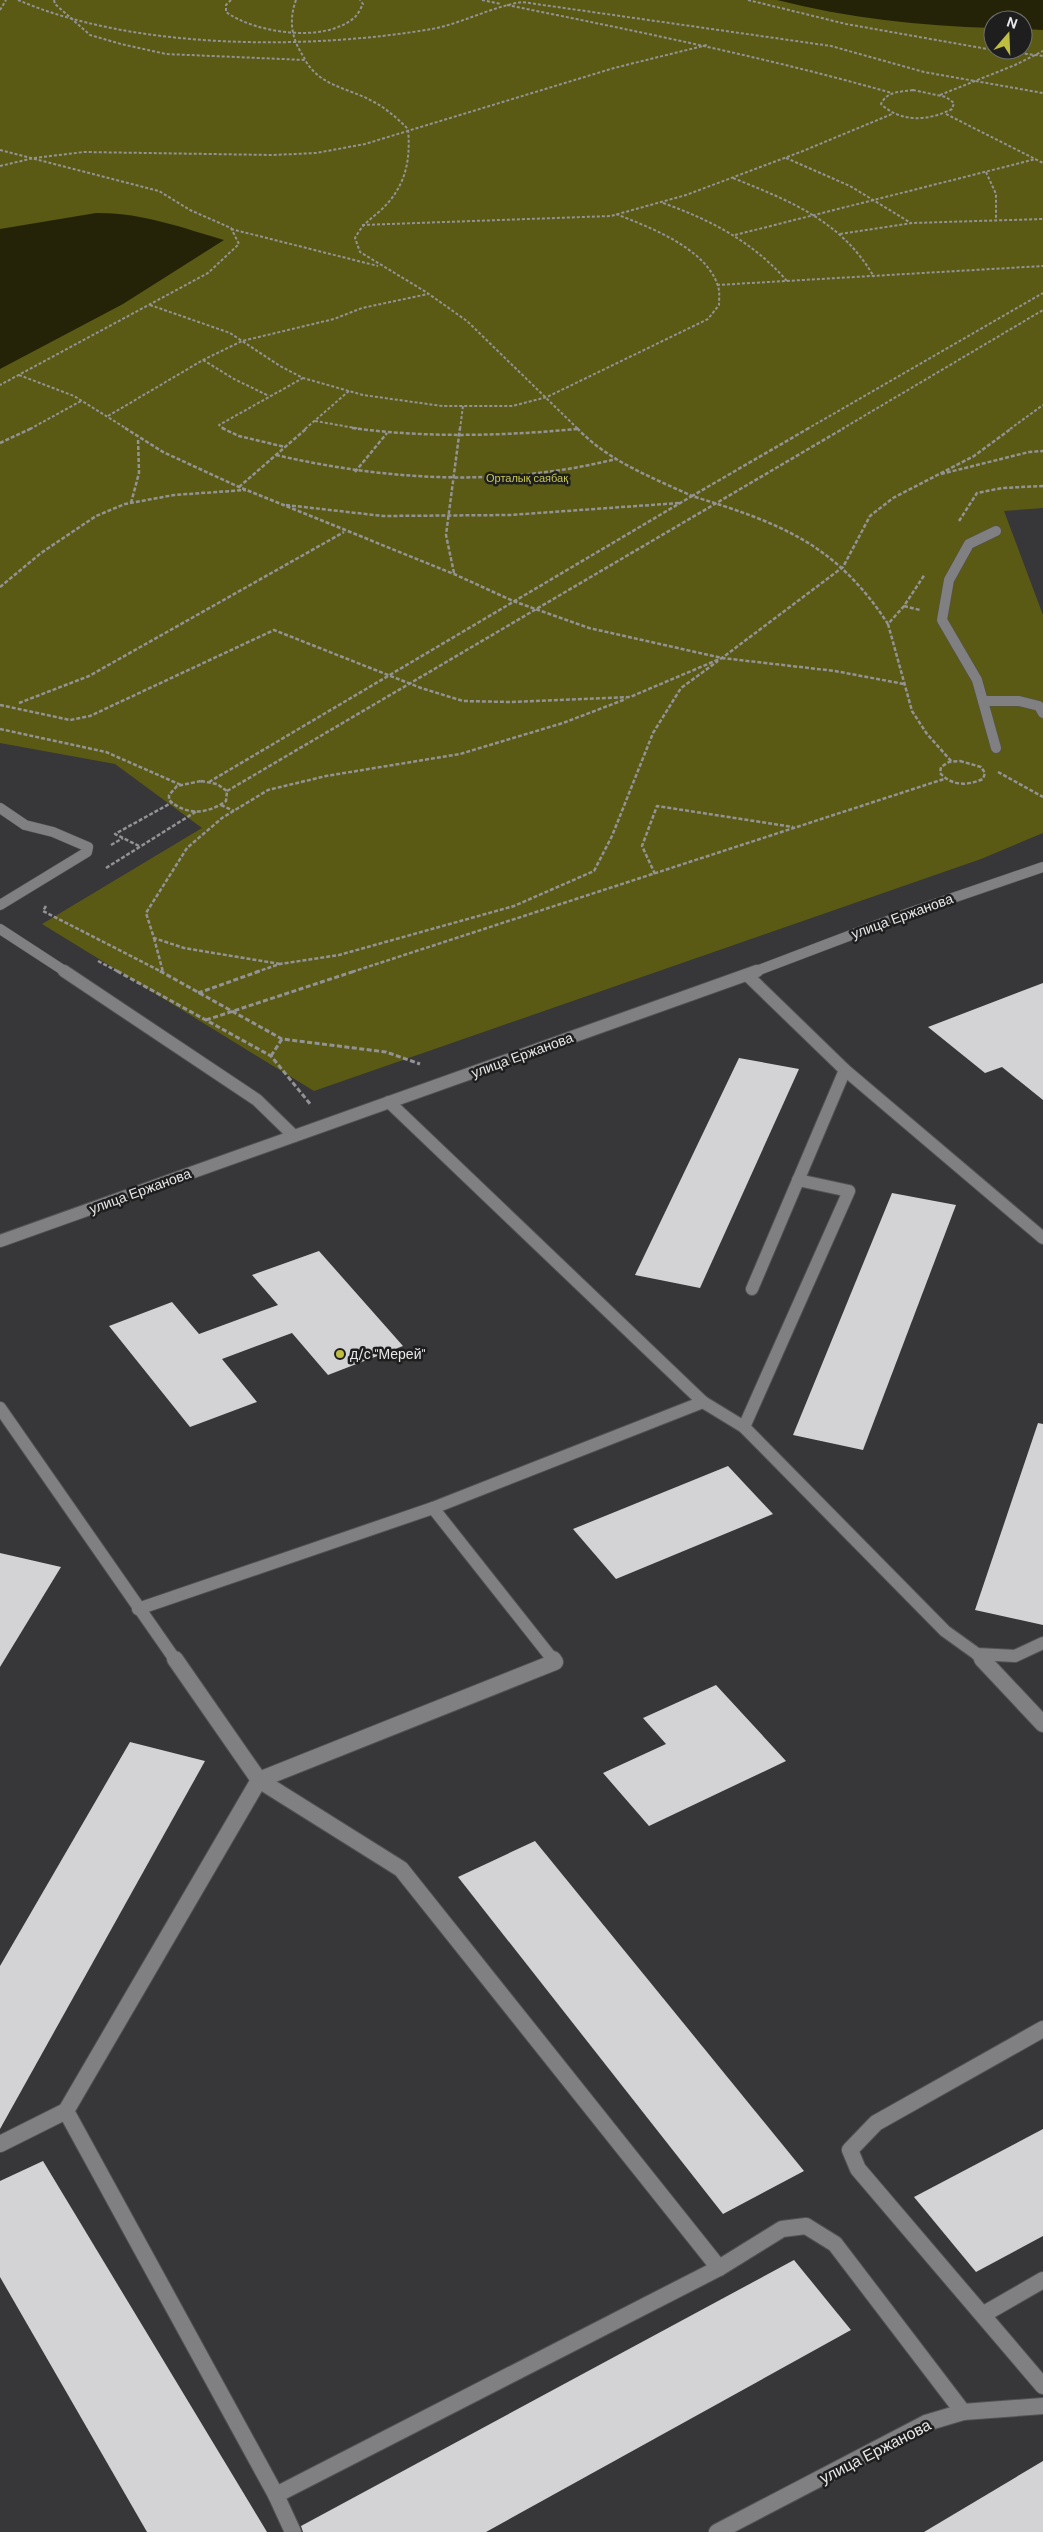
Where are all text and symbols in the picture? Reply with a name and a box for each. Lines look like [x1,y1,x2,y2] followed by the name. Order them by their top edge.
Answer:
[983,10,1033,60] north arrow
[1004,13,1020,33] text: N
[486,471,568,485] park label: Орталық саябақ
[849,889,956,943] street label: улица Ержанова
[469,1028,576,1082] street label: улица Ержанова
[87,1164,194,1218] street label: улица Ержанова
[350,1345,426,1363] place label: д/с "Мерей"
[334,1348,346,1360] marker: д/с "Мерей"
[816,2414,935,2489] street label: улица Ержанова

